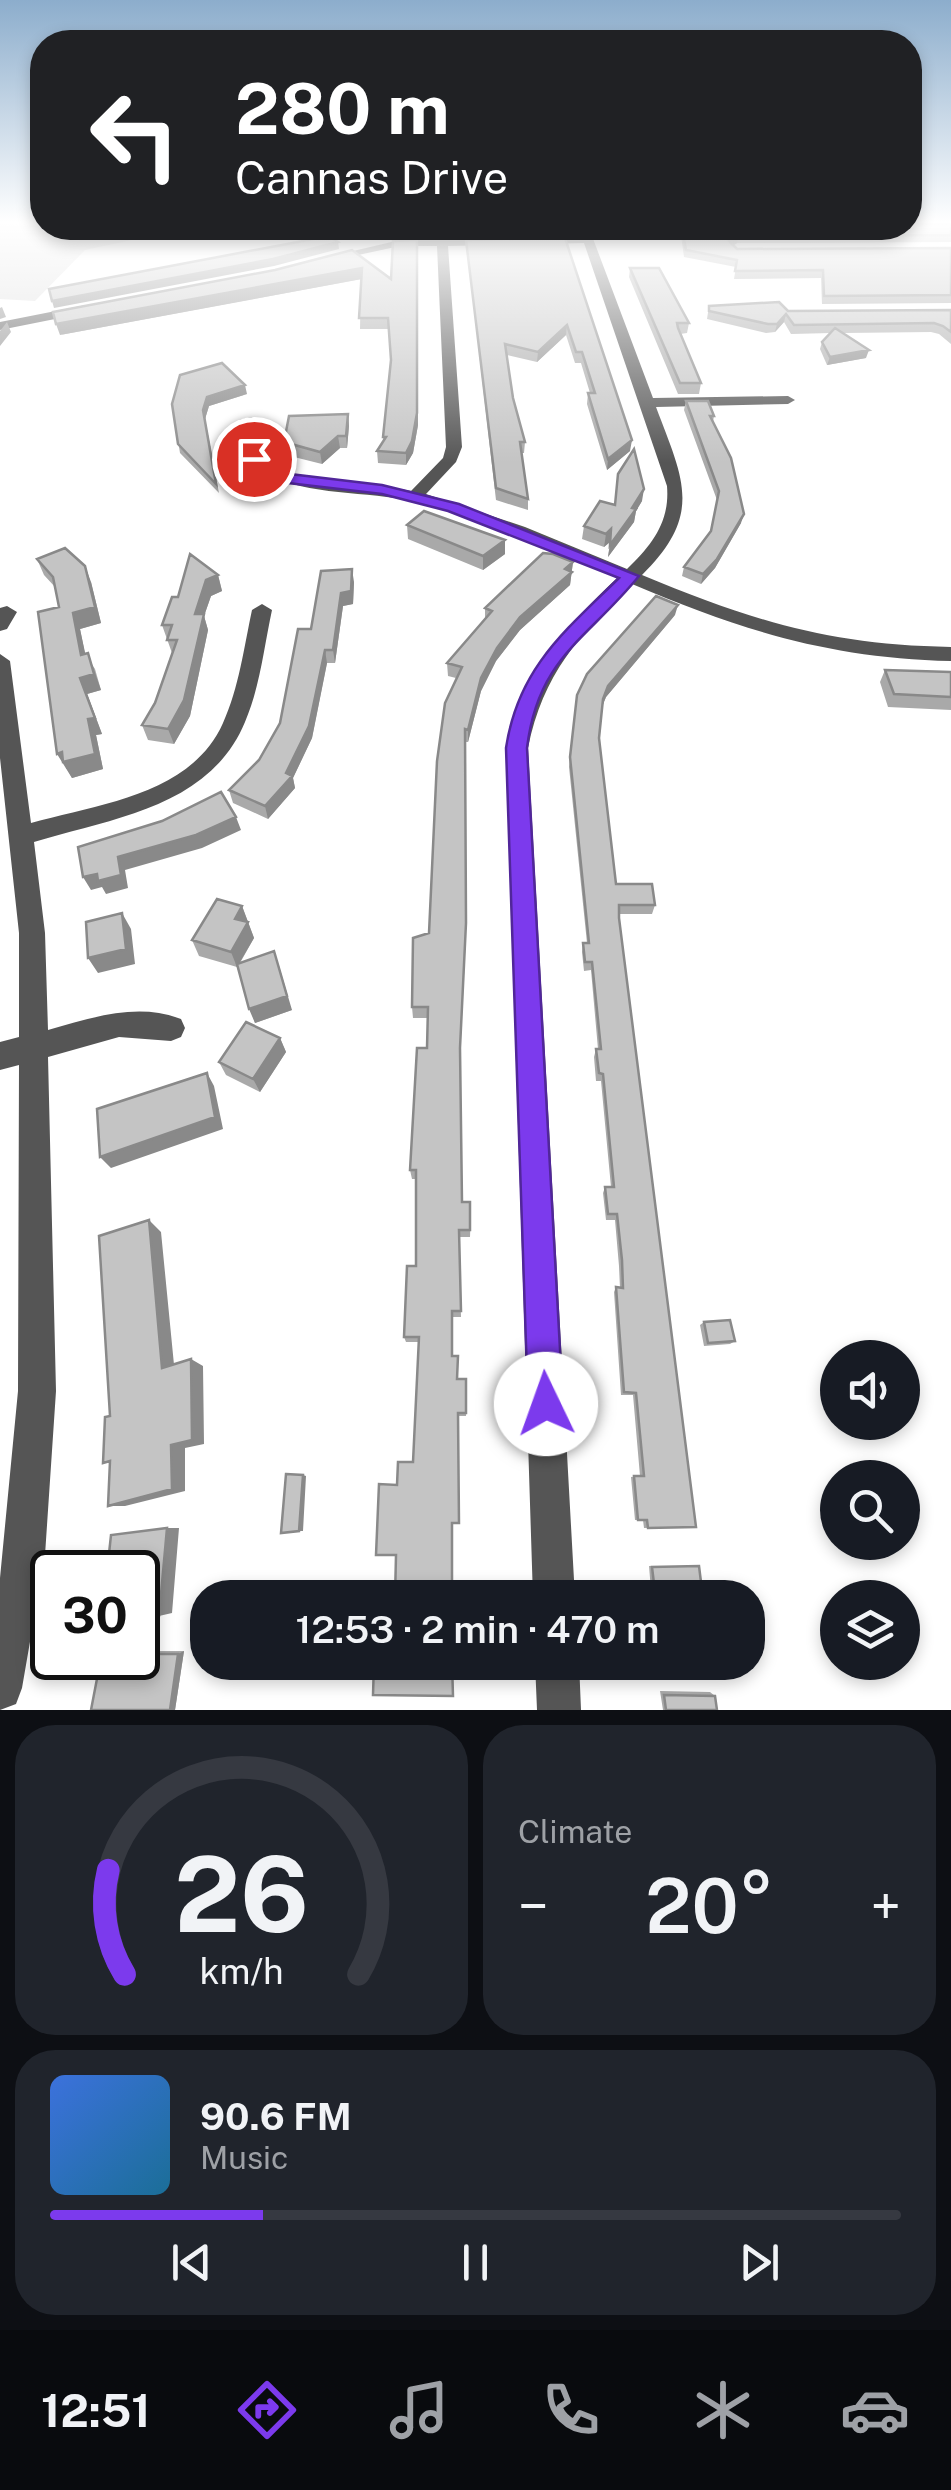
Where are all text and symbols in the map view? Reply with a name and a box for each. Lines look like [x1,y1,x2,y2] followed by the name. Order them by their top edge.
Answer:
[235,67,450,150] text: 280 m
[70,70,200,200] icon: left
[235,151,508,204] text: Cannas Drive
[212,417,297,502] pin
[227,432,282,487] icon: arrive
[820,1340,920,1680] map controls
[820,1340,920,1440] button: sound
[494,1352,598,1456] position arrow
[820,1460,920,1560] button: search
[30,1550,160,1680] speed limit sign: 30
[820,1580,920,1680] button: layers
[296,1607,659,1652] text: 12:53 · 2 min · 470 m
[518,1813,632,1850] text: Climate
[174,1833,309,1955] text: 26
[645,1862,774,1950] text: 20°
[518,1874,549,1938] text: −
[870,1874,901,1938] text: +
[199,1950,284,1992] text: km/h
[200,2094,352,2139] text: 90.6 FM
[200,2139,288,2176] text: Music
[164,2235,219,2290] icon: previous
[448,2235,503,2290] icon: pause
[732,2235,787,2290] icon: next
[232,2375,302,2445] icon: directions
[384,2375,454,2445] icon: music
[536,2375,606,2445] icon: phone
[688,2375,758,2445] icon: climate
[840,2375,910,2445] icon: car
[41,2384,151,2437] text: 12:51

